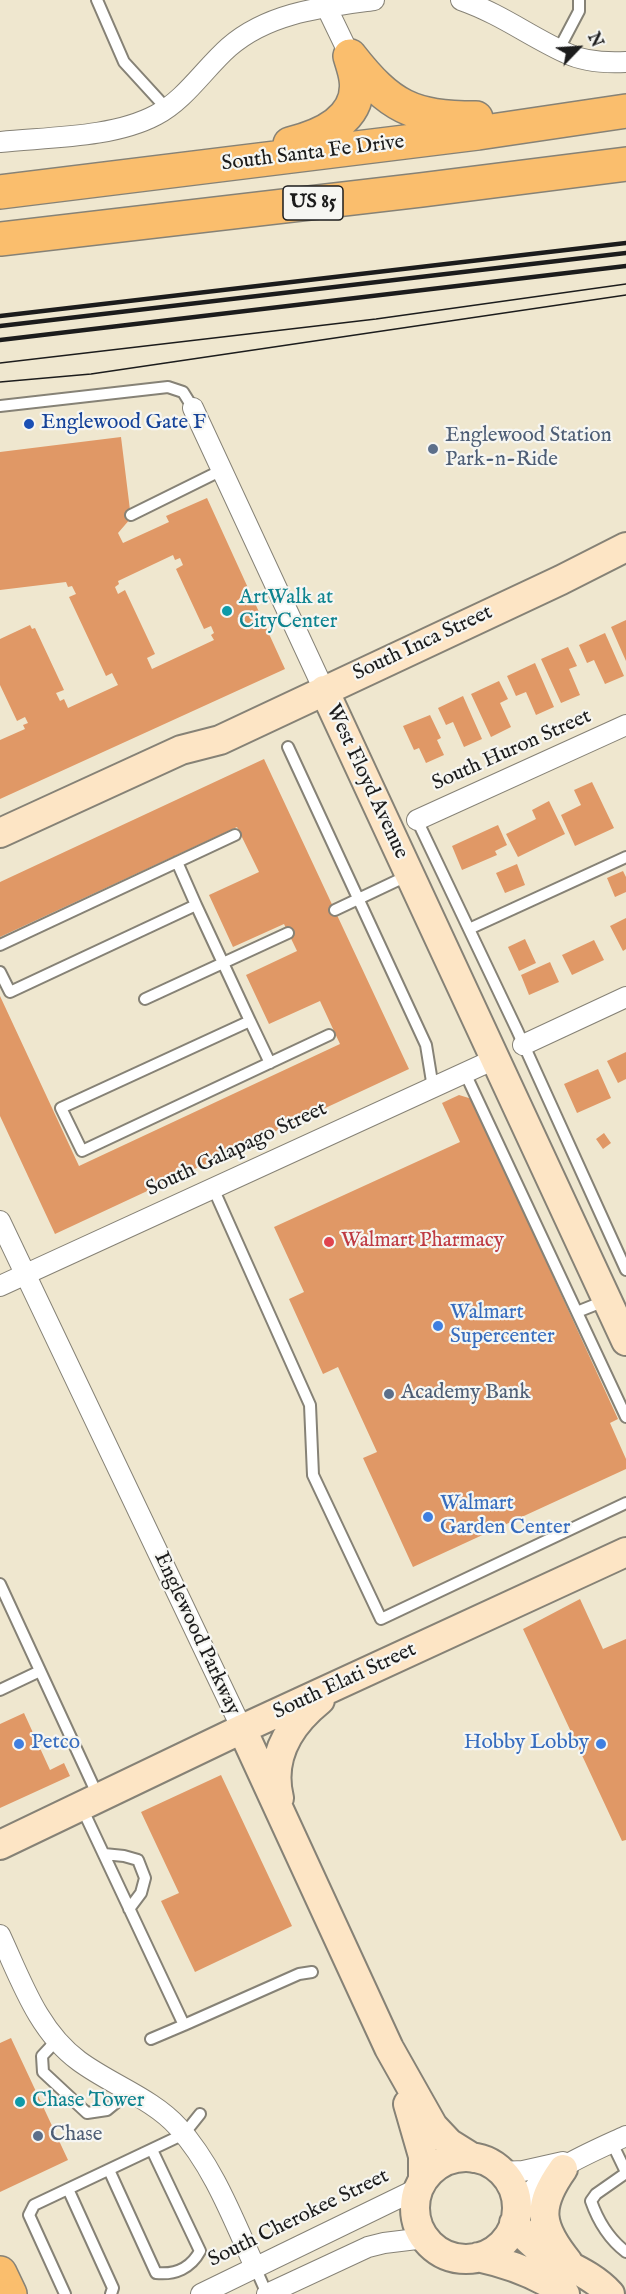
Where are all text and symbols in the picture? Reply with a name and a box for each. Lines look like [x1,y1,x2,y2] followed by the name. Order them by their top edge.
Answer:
[548,18,608,78] north arrow
[582,30,606,51] text: N
[220,130,406,178] street label: South Santa Fe Drive
[283,186,343,220] road number: US 85
[41,411,206,437] place label: Englewood Gate F
[22,417,36,431] marker: Englewood Gate F
[445,424,612,474] place label: Englewood Station Park-n-Ride
[426,442,440,456] marker: Englewood Station Park-n-Ride
[239,586,337,636] place label: ArtWalk at CityCenter
[349,601,497,687] street label: South Inca Street
[220,604,234,618] marker: ArtWalk at CityCenter
[319,701,413,863] street label: West Floyd Avenue
[429,705,595,797] street label: South Huron Street
[143,1097,331,1203] street label: South Galapago Street
[341,1229,504,1255] place label: Walmart Pharmacy
[322,1235,336,1249] marker: Walmart Pharmacy
[450,1301,555,1351] place label: Walmart Supercenter
[431,1319,445,1333] marker: Walmart Supercenter
[401,1381,530,1407] place label: Academy Bank
[382,1387,396,1401] marker: Academy Bank
[440,1492,570,1542] place label: Walmart Garden Center
[421,1510,435,1524] marker: Walmart Garden Center
[147,1548,245,1720] street label: Englewood Parkway
[270,1638,420,1726] street label: South Elati Street
[31,1731,80,1757] place label: Petco
[464,1731,589,1757] place label: Hobby Lobby
[12,1737,26,1751] marker: Petco
[594,1737,608,1751] marker: Hobby Lobby
[32,2089,144,2115] place label: Chase Tower
[13,2095,27,2109] marker: Chase Tower
[50,2123,102,2149] place label: Chase
[31,2129,45,2143] marker: Chase
[205,2164,393,2274] street label: South Cherokee Street

